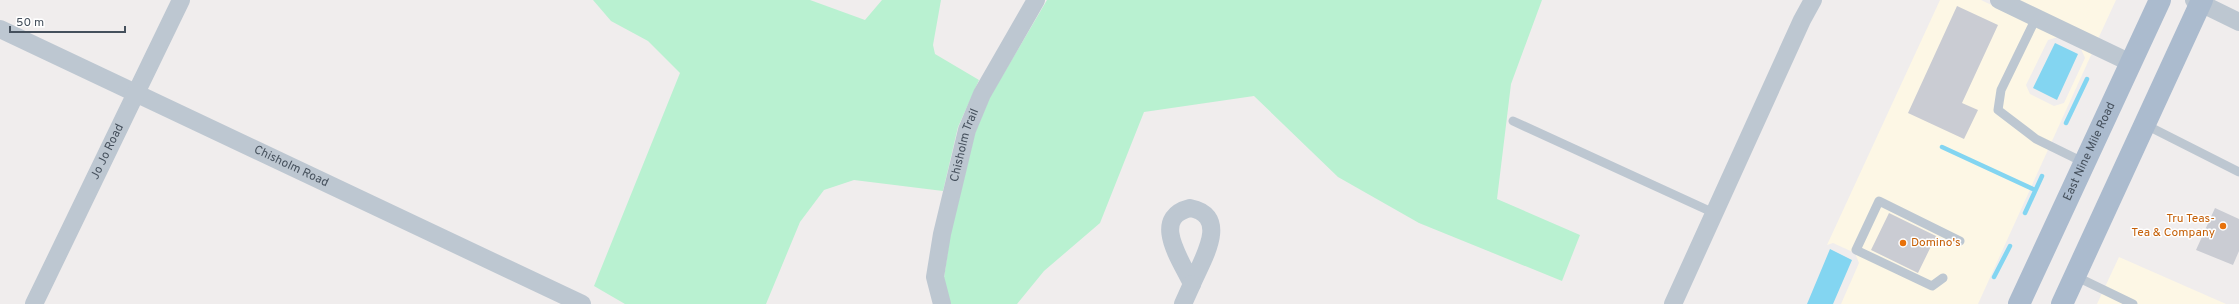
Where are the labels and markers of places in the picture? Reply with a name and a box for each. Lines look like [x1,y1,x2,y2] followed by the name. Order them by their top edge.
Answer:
[2131,211,2215,241] place label: Tru Teas- Tea & Company
[2218,221,2228,231] marker: Tru Teas- Tea & Company
[1911,235,1961,251] place label: Domino's
[1898,238,1908,248] marker: Domino's

